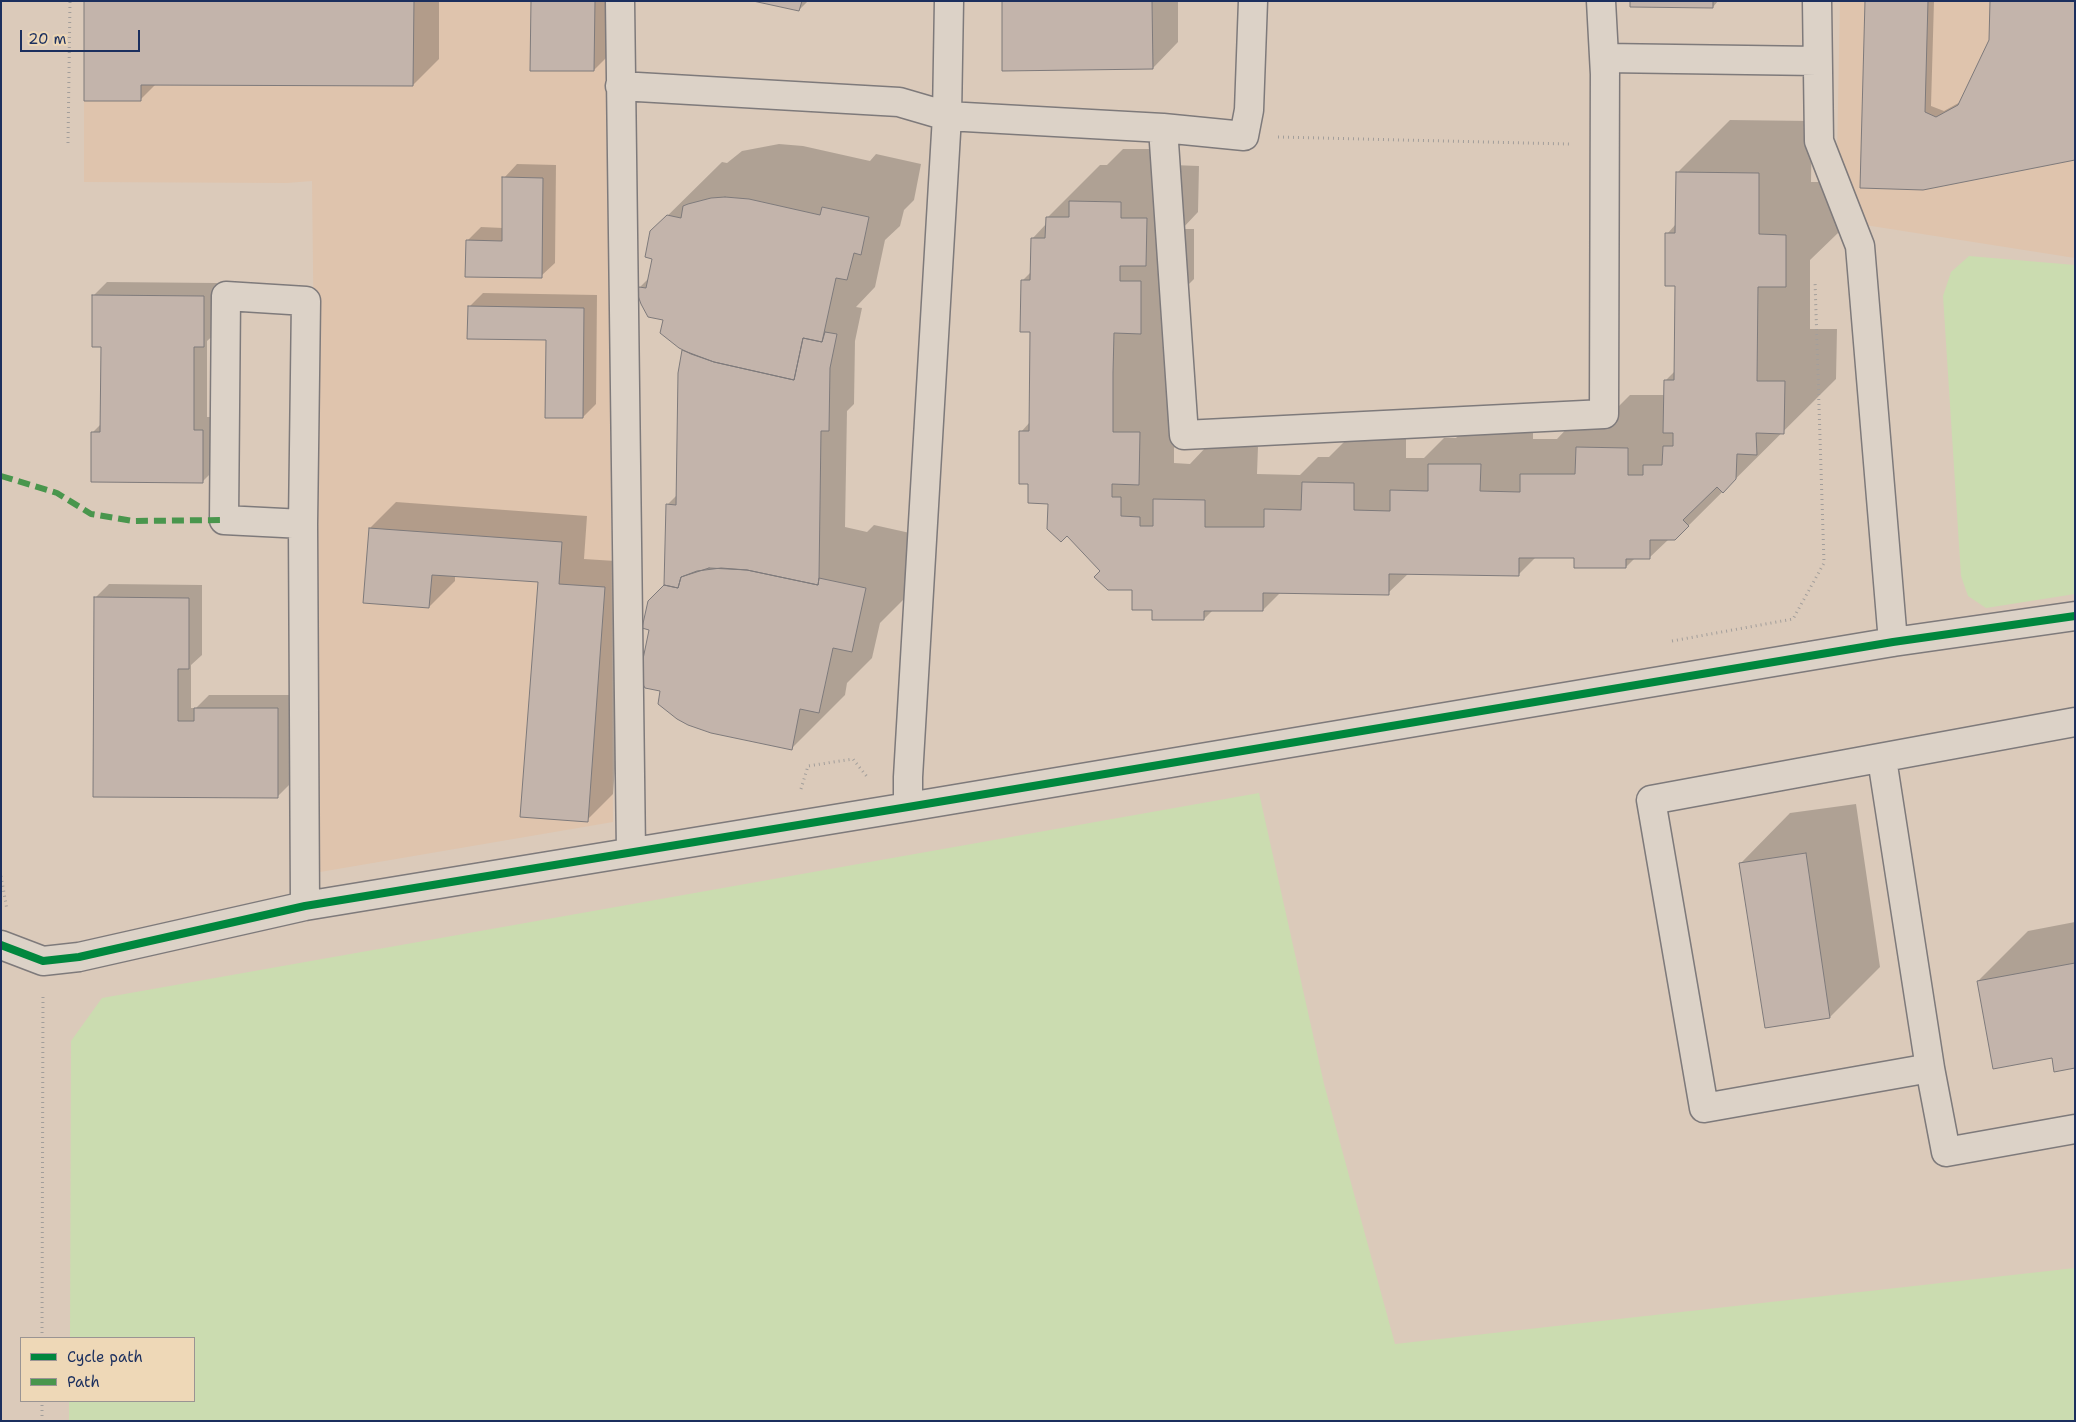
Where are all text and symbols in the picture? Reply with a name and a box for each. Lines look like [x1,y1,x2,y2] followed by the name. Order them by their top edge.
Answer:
[22,20,142,52] scale bar
[28,29,67,49] text: 20 m
[20,1337,195,1402] legend
[67,1347,143,1367] text: Cycle path
[67,1372,100,1392] text: Path

